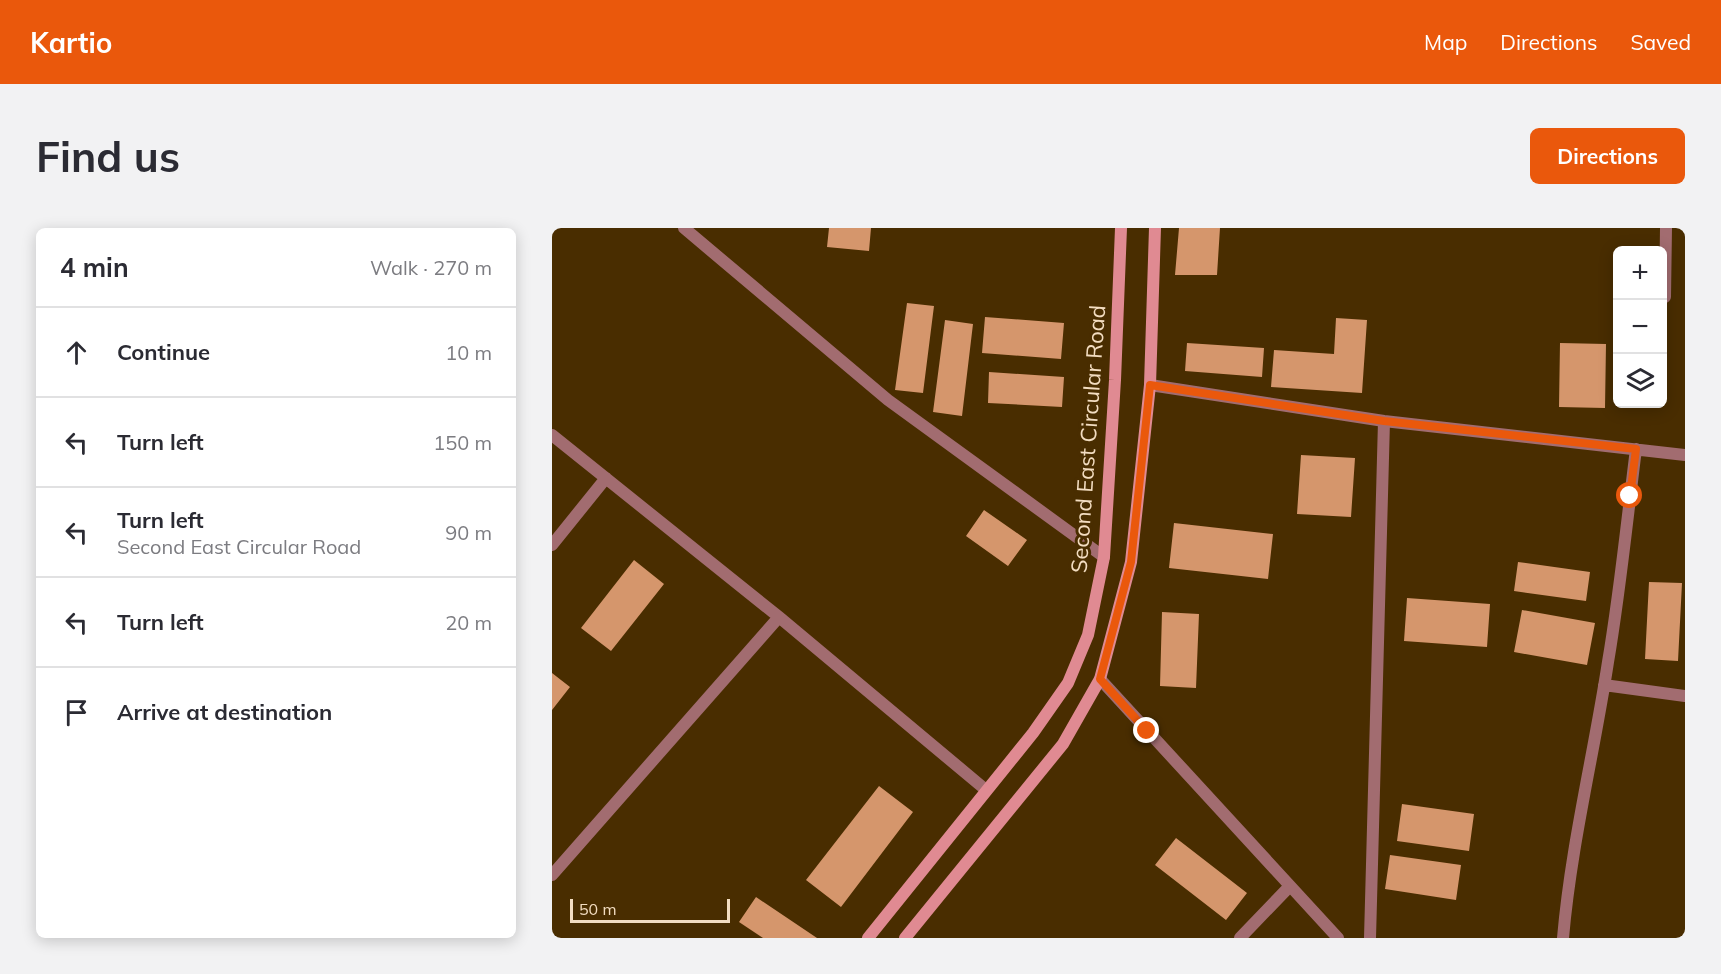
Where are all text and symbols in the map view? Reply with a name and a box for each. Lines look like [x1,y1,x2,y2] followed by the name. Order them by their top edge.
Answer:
[30,25,112,60] text: Kartio
[1424,29,1467,55] text: Map
[1500,29,1597,55] text: Directions
[1630,29,1691,55] text: Saved
[1530,128,1685,184] button: Directions
[36,130,180,183] text: Find us
[1613,246,1667,408] map controls
[1613,246,1667,300] button: +
[60,251,129,284] text: 4 min
[370,255,492,280] text: Walk · 270 m
[1613,300,1667,354] button: −
[1065,304,1111,574] street label: Second East Circular Road
[60,336,93,369] icon: ahead
[117,338,210,366] text: Continue
[445,340,492,365] text: 10 m
[1613,354,1667,408] button: layers
[60,426,93,459] icon: left
[117,428,204,456] text: Turn left
[433,430,492,455] text: 150 m
[1616,482,1642,508] route start
[117,506,204,534] text: Turn left
[60,516,93,549] icon: left
[445,520,492,545] text: 90 m
[117,534,361,559] text: Second East Circular Road
[60,606,93,639] icon: left
[117,608,204,636] text: Turn left
[445,610,492,635] text: 20 m
[60,696,93,729] icon: arrive
[117,698,332,726] text: Arrive at destination
[1133,717,1159,743] route end
[570,896,730,924] scale bar
[579,899,616,919] text: 50 m

